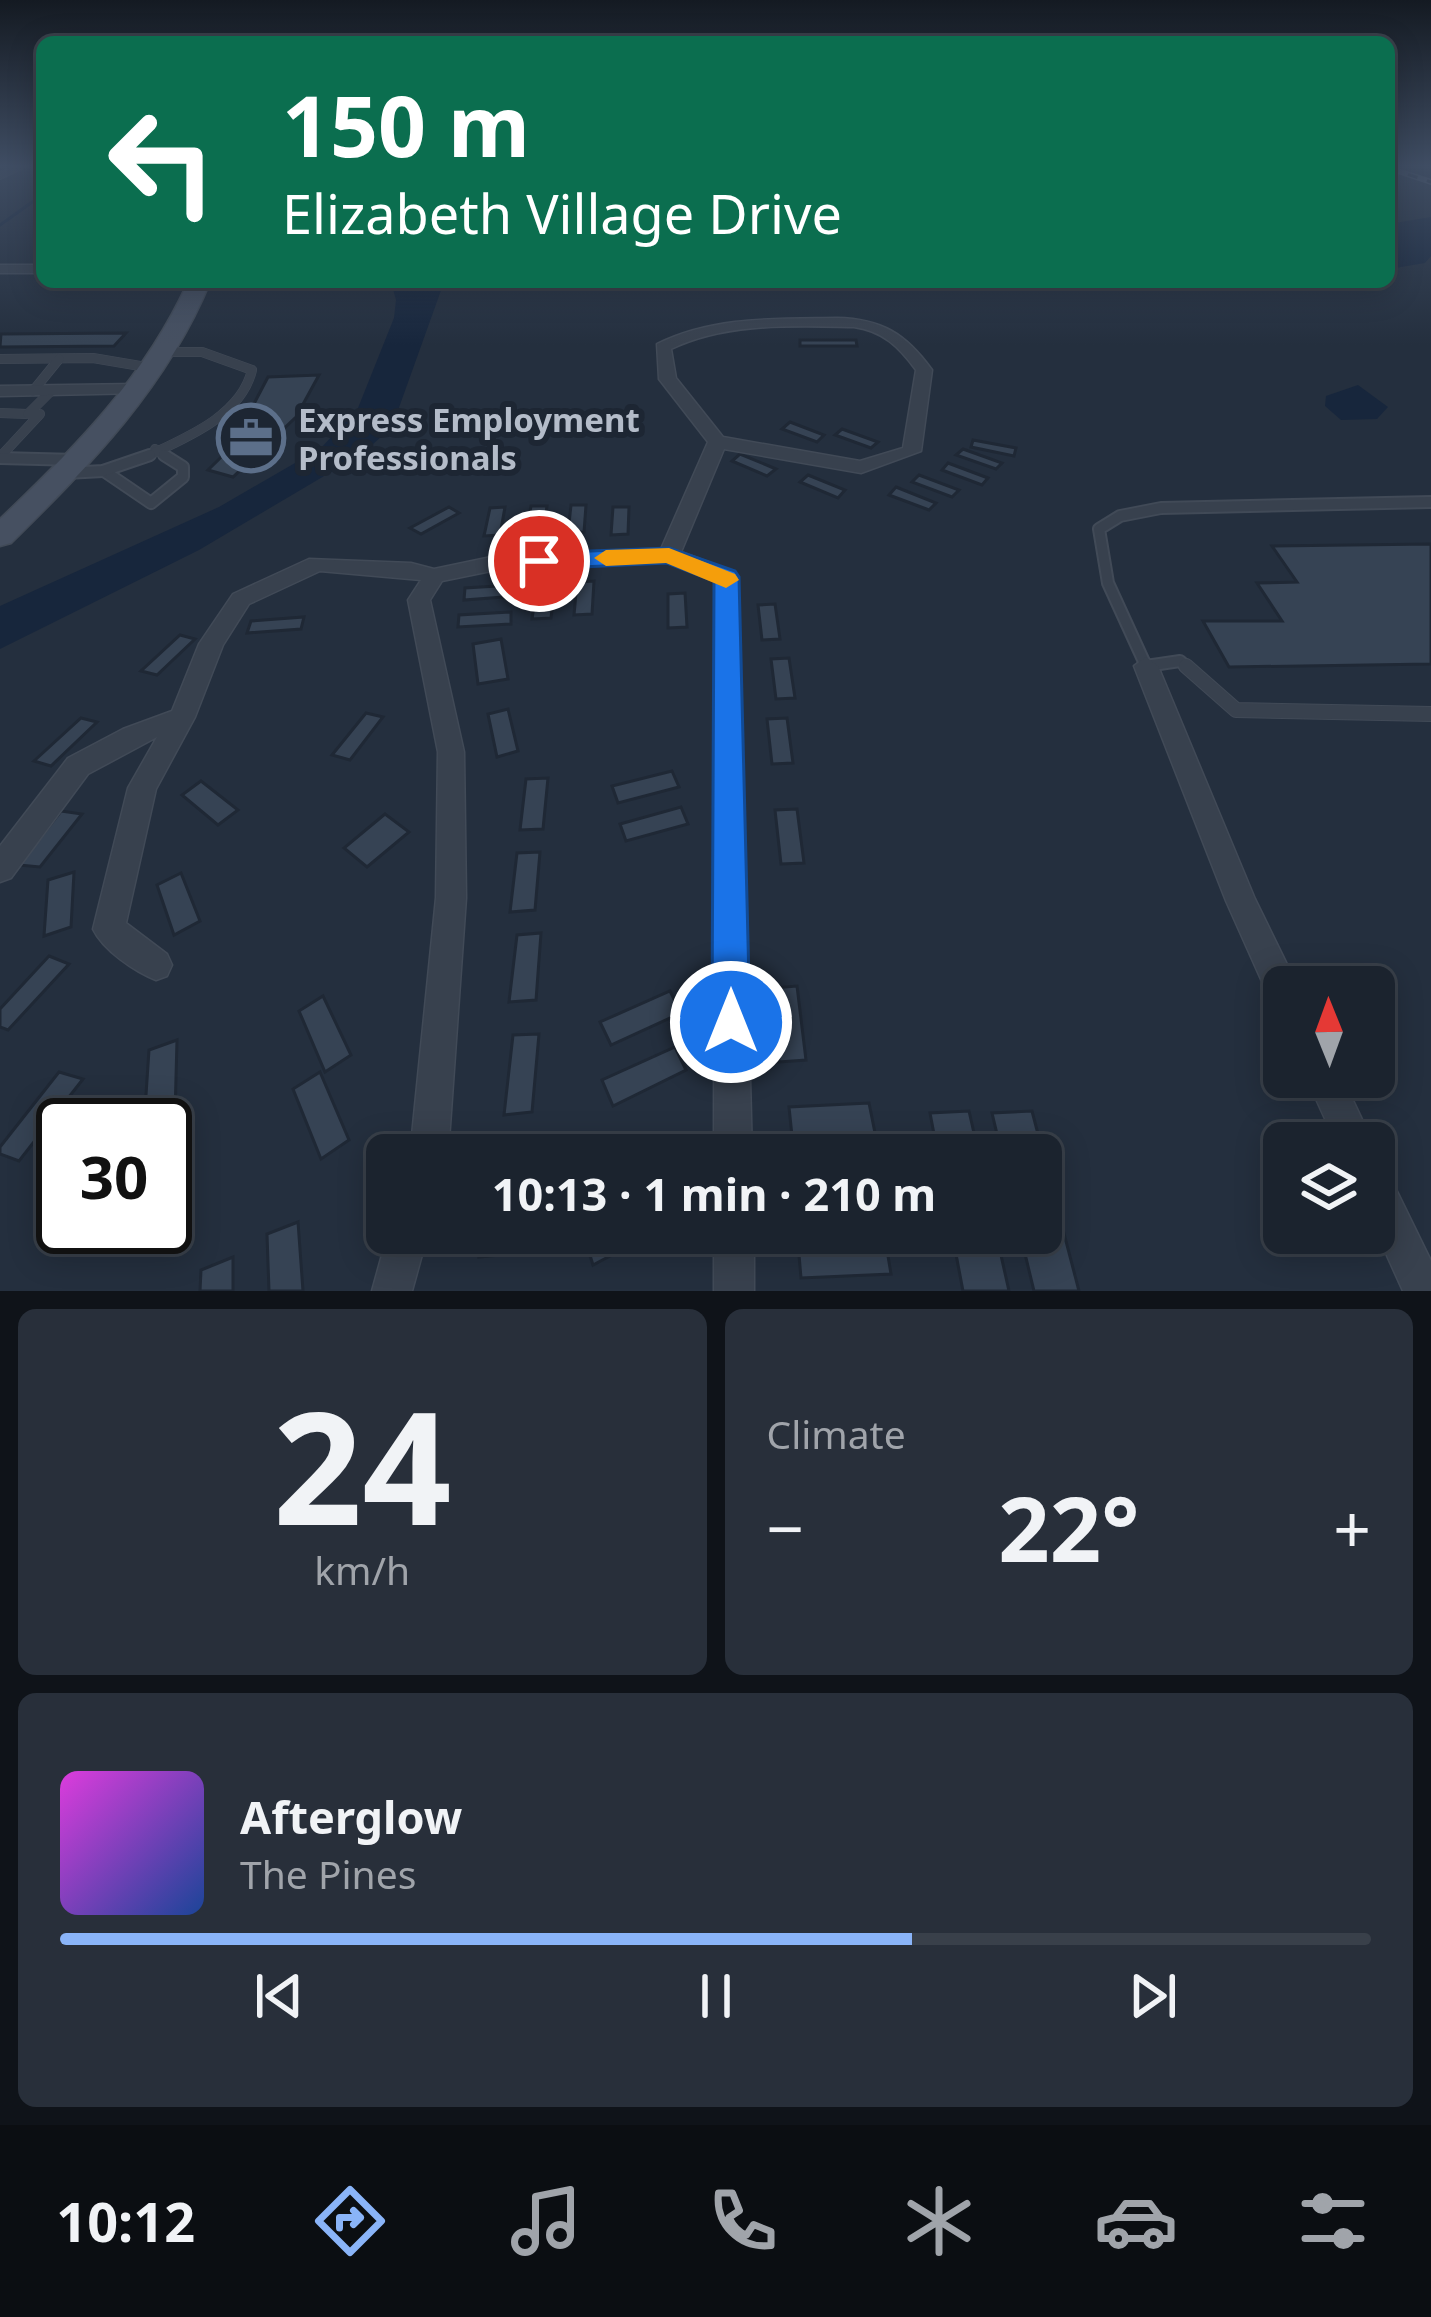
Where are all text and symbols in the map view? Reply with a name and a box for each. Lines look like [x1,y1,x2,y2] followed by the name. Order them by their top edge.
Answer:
[282,67,530,182] text: 150 m
[84,84,240,240] icon: left
[282,176,842,250] text: Elizabeth Village Drive
[298,397,640,480] place label: Express Employment Professionals
[216,403,286,473] office icon: Express Employment Professionals
[488,510,590,612] pin
[506,528,572,594] icon: arrive
[668,959,794,1085] position arrow
[1263,966,1395,1098] north arrow
[1263,966,1395,1254] map controls
[36,1098,192,1254] speed limit sign: 30
[1263,1122,1395,1254] button: layers
[492,1163,936,1224] text: 10:13 · 1 min · 210 m
[273,1358,451,1571] text: 24
[767,1407,906,1460] text: Climate
[998,1466,1139,1588] text: 22°
[767,1482,804,1572] text: −
[1333,1482,1371,1572] text: +
[314,1543,410,1596] text: km/h
[240,1786,462,1847] text: Afterglow
[240,1847,416,1900] text: The Pines
[246,1963,312,2029] icon: previous
[683,1963,749,2029] icon: pause
[1120,1963,1186,2029] icon: next
[308,2179,392,2263] icon: directions
[504,2179,588,2263] icon: music
[701,2179,785,2263] icon: phone
[897,2179,981,2263] icon: climate
[1094,2179,1178,2263] icon: car
[1291,2179,1375,2263] icon: filters
[56,2184,195,2258] text: 10:12

